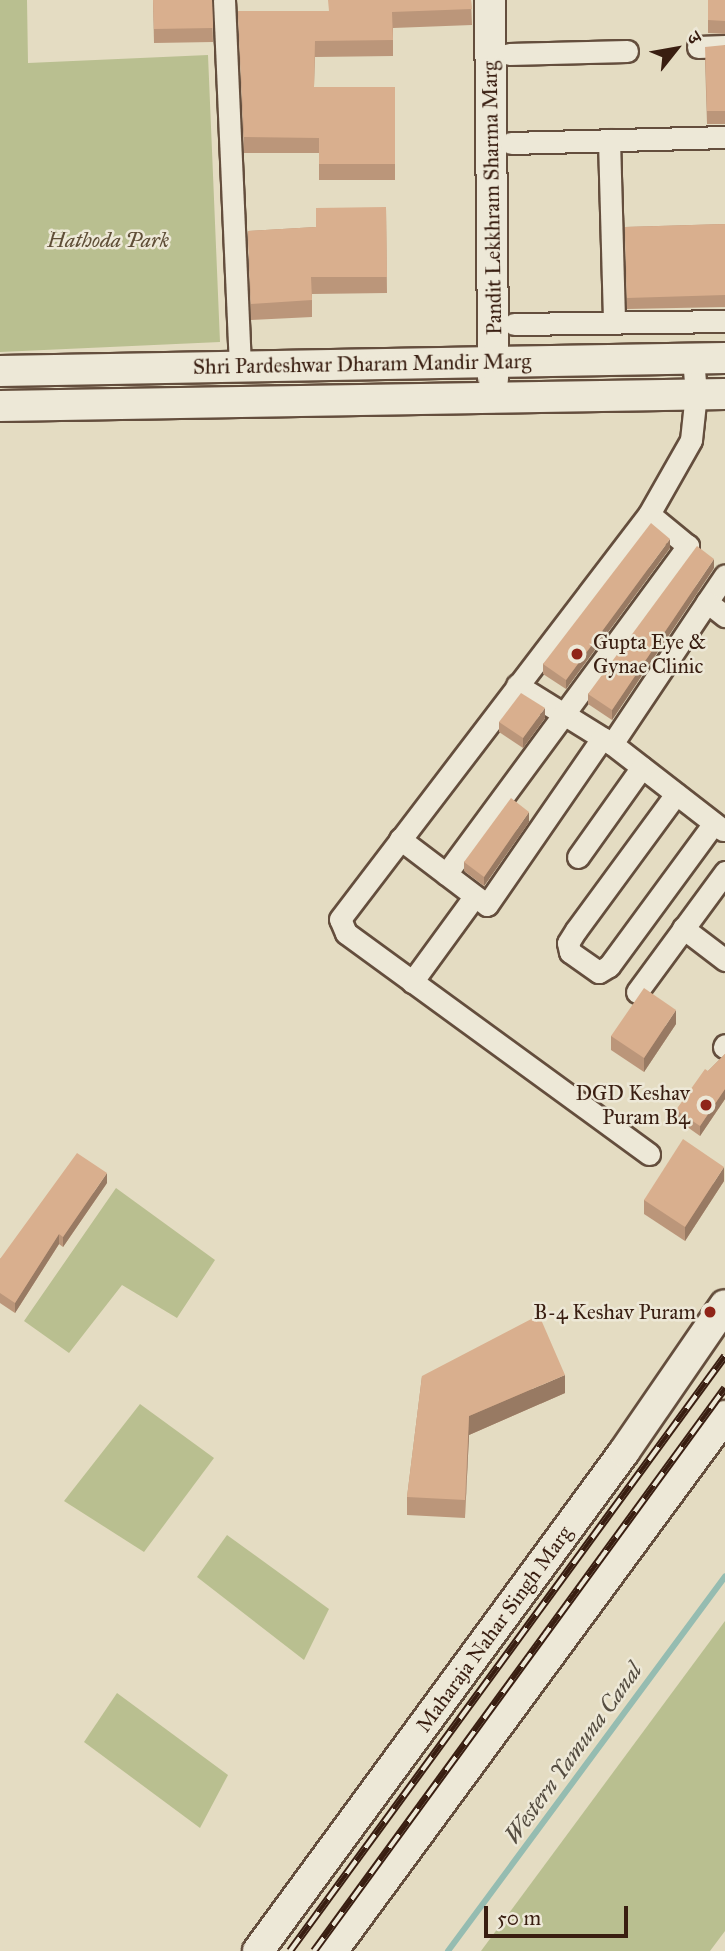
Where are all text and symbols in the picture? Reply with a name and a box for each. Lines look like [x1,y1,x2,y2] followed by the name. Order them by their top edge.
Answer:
[641,14,711,84] north arrow
[682,28,707,48] text: उ
[477,61,507,335] street label: Pandit Lekkhram Sharma Marg
[47,227,169,253] park label: Hathoda Park
[193,348,531,380] street label: Shri Pardeshwar Dharam Mandir Marg
[593,629,706,679] place label: Gupta Eye & Gynae Clinic
[567,644,587,664] marker: Gupta Eye & Gynae Clinic
[575,1080,690,1130] place label: DGD Keshav Puram B4
[696,1095,716,1115] marker: DGD Keshav Puram B4
[534,1299,696,1325] place label: B-4 Keshav Puram
[702,1304,718,1320] marker: B-4 Keshav Puram
[411,1521,577,1737] street label: Maharaja Nahar Singh Marg
[498,1657,648,1849] water label: Western Yamuna Canal
[487,1892,630,1936] scale bar
[497,1905,541,1931] text: 50 m

